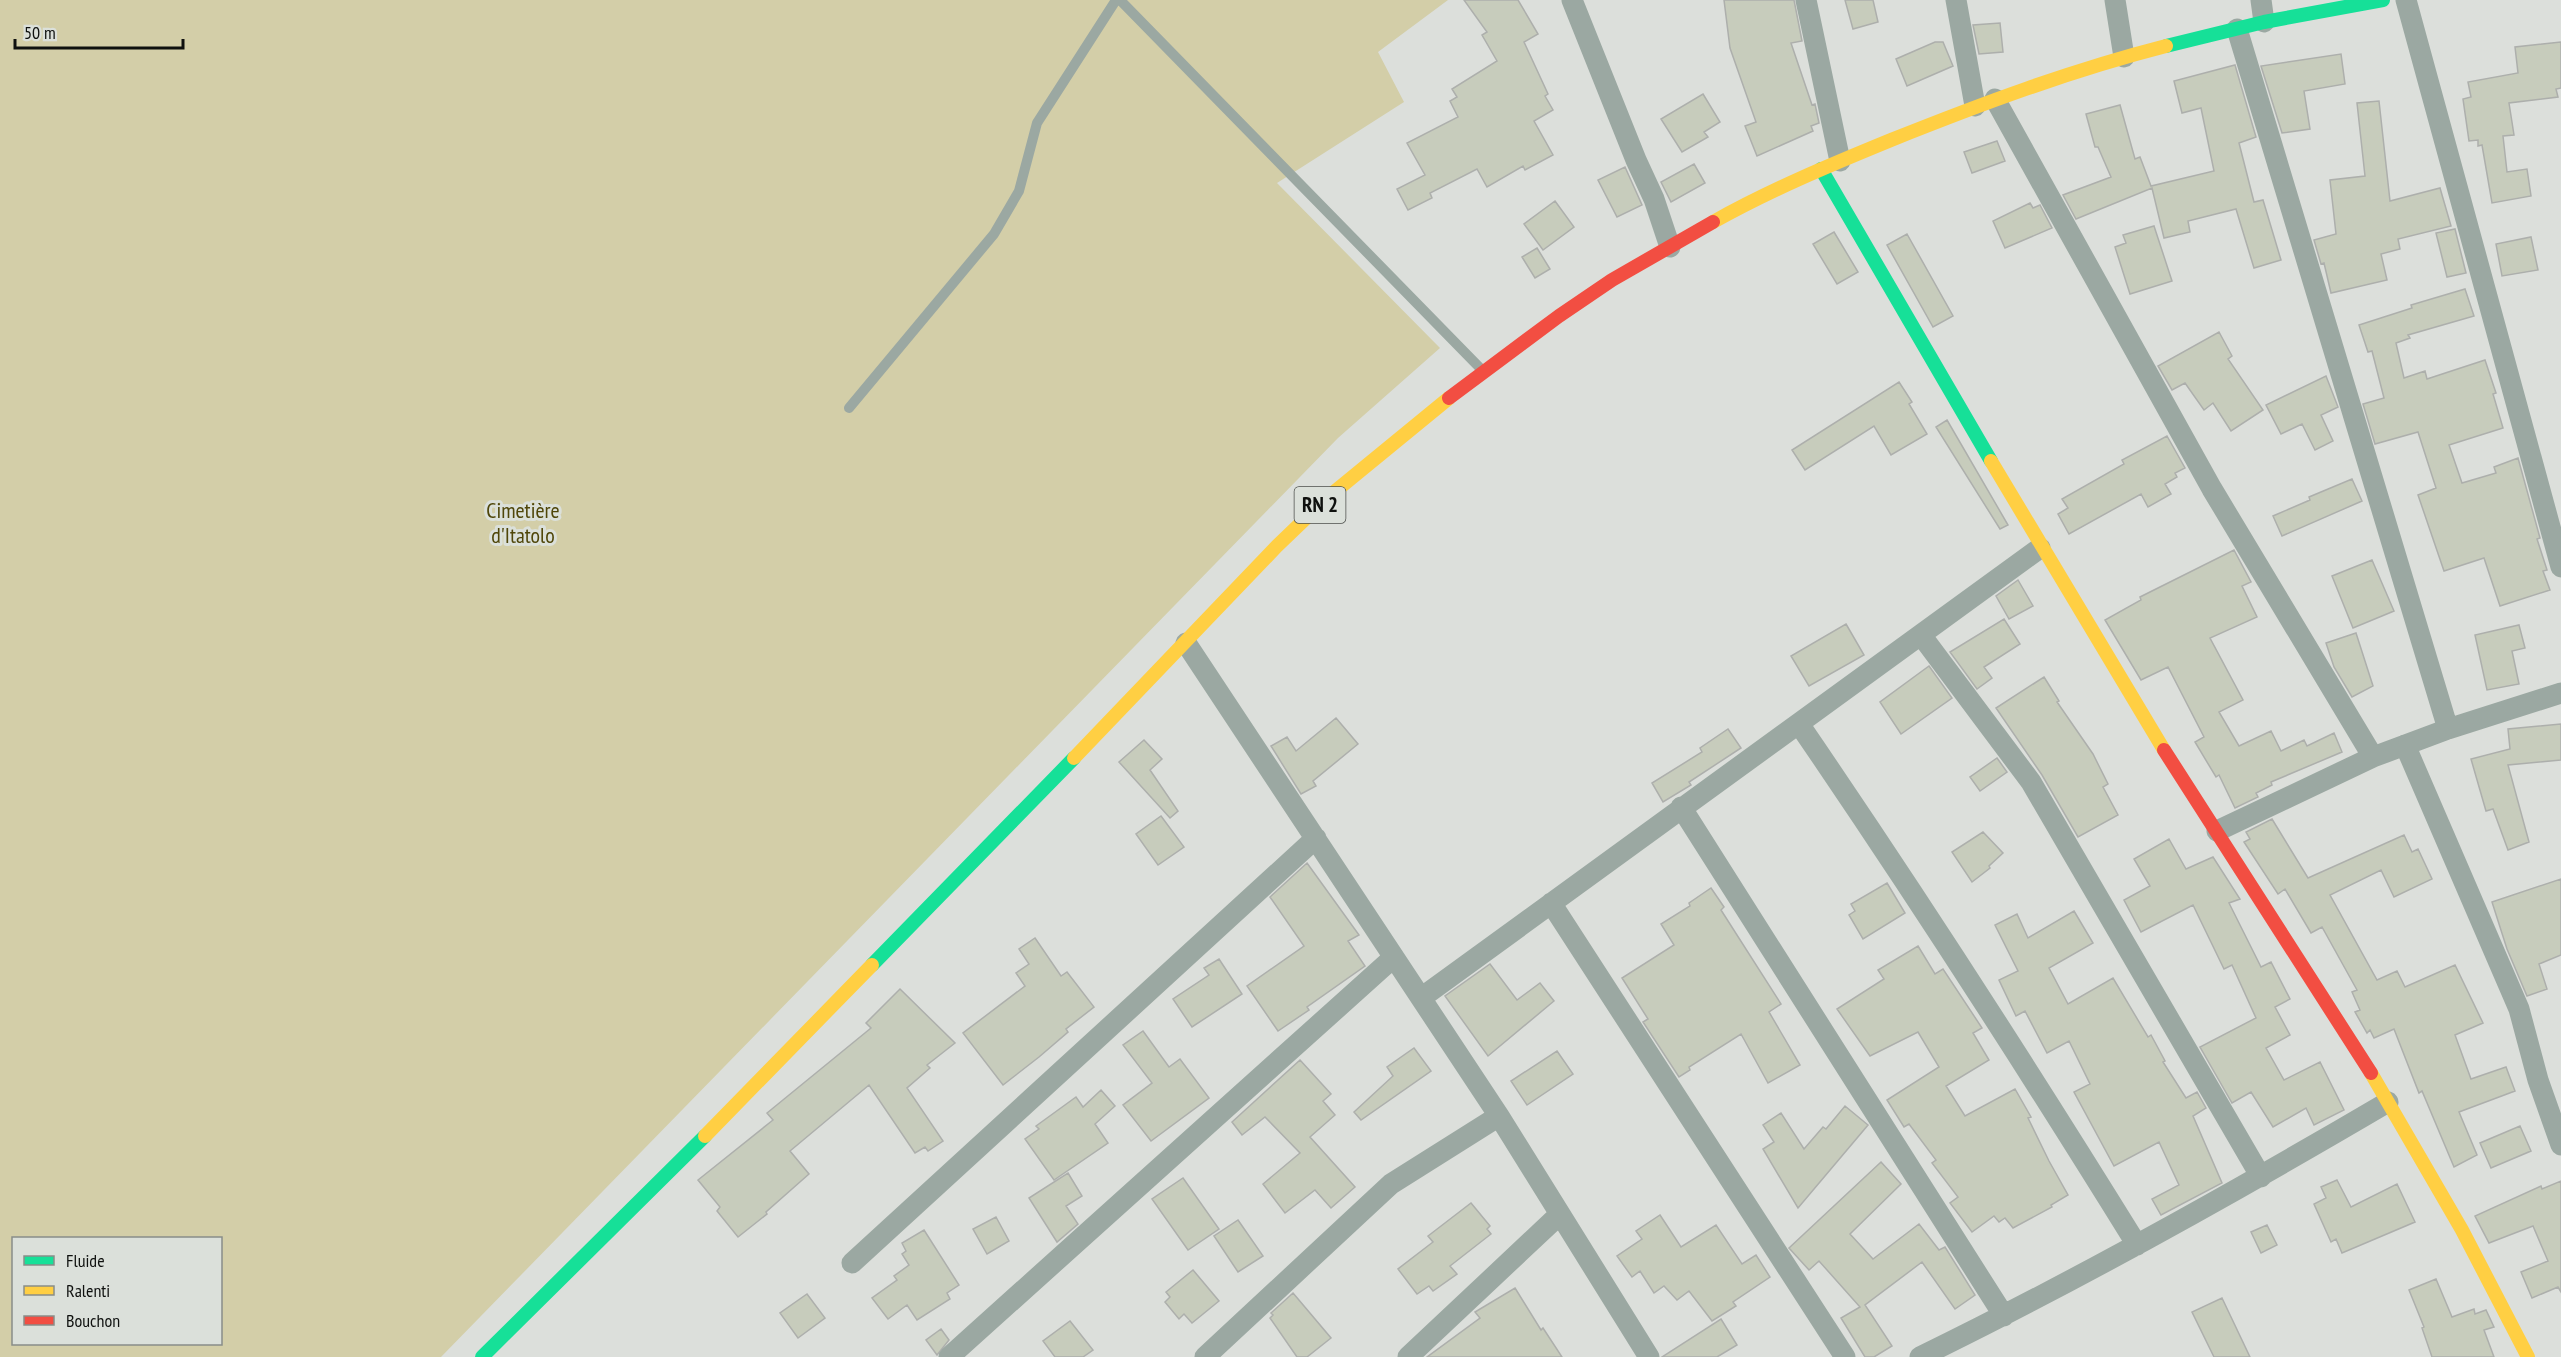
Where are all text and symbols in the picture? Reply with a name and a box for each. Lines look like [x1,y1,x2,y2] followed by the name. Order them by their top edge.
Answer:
[15,12,183,50] scale bar
[24,21,56,44] text: 50 m
[1294,487,1346,523] road number: RN 2
[486,496,560,549] park label: Cimetière d'Itatolo
[12,1237,222,1345] legend
[66,1249,105,1272] text: Fluide
[66,1279,110,1302] text: Ralenti
[66,1309,120,1332] text: Bouchon

